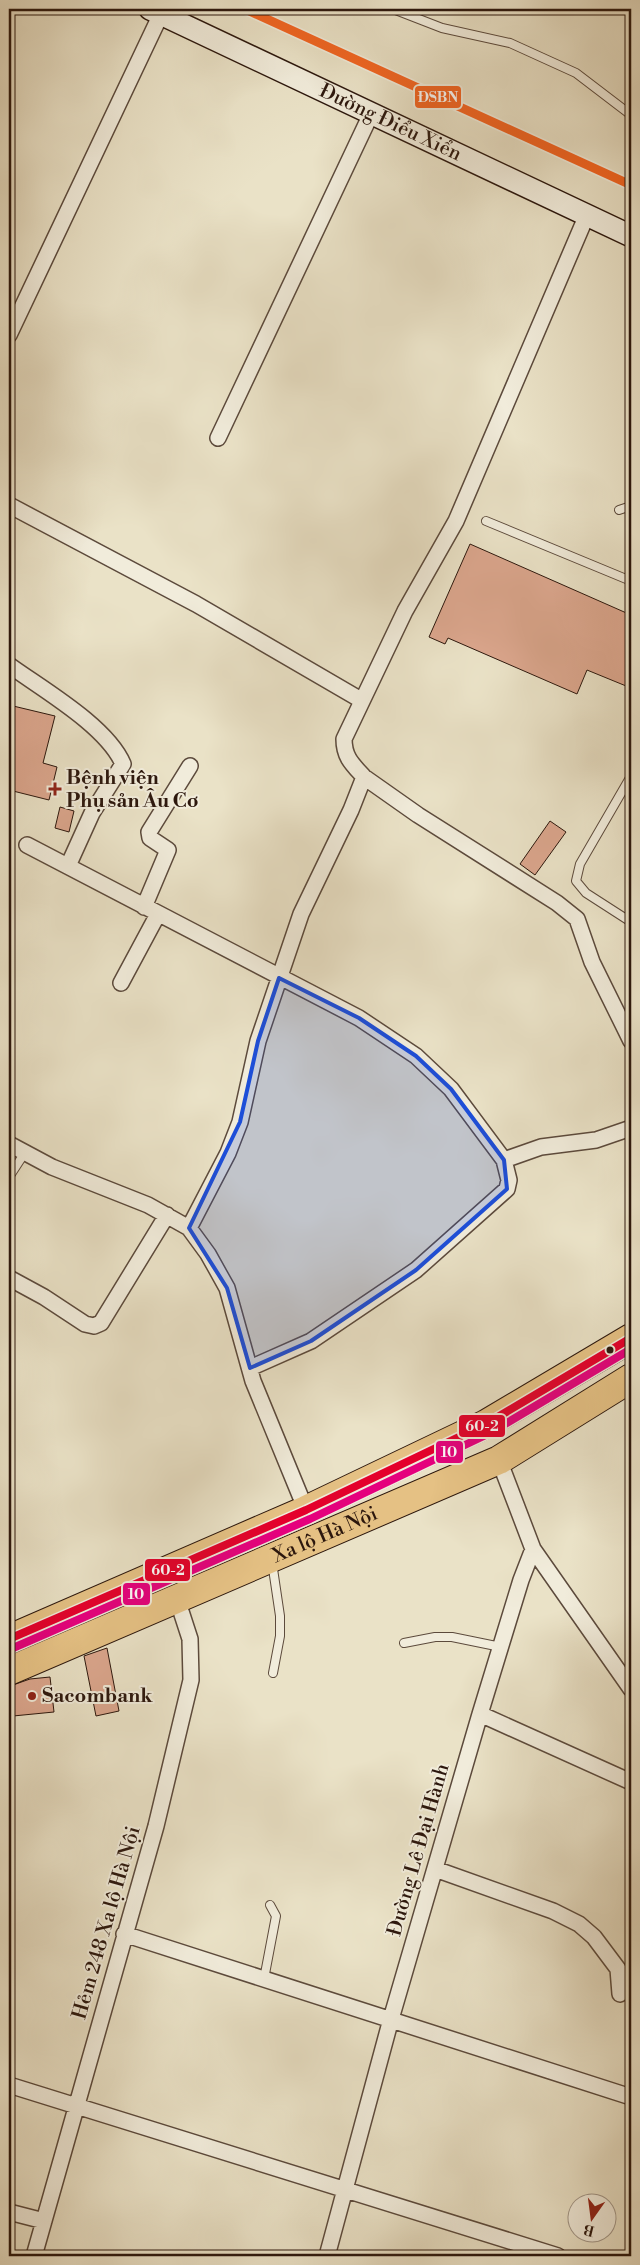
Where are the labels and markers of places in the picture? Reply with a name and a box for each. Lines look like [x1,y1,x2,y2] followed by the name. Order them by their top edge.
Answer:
[66,766,198,814] place label: Bệnh viện Phụ sản Âu Cơ
[48,782,62,796] marker: Bệnh viện Phụ sản Âu Cơ
[605,1345,615,1355] unlabelled marker
[42,1684,153,1709] place label: Sacombank
[26,1690,38,1702] marker: Sacombank

